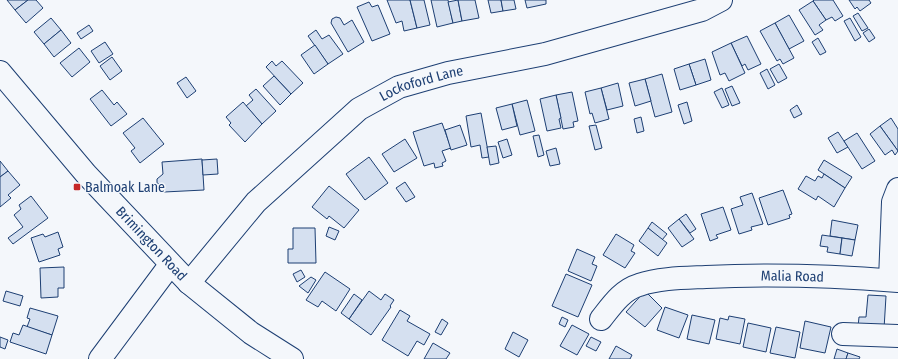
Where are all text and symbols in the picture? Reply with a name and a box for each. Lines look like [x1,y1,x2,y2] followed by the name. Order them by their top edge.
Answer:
[377,62,465,105] street label: Lockoford Lane
[85,179,165,196] place label: Balmoak Lane
[72,182,82,192] marker: Balmoak Lane
[112,203,190,285] street label: Brimington Road
[761,268,824,286] street label: Malia Road

